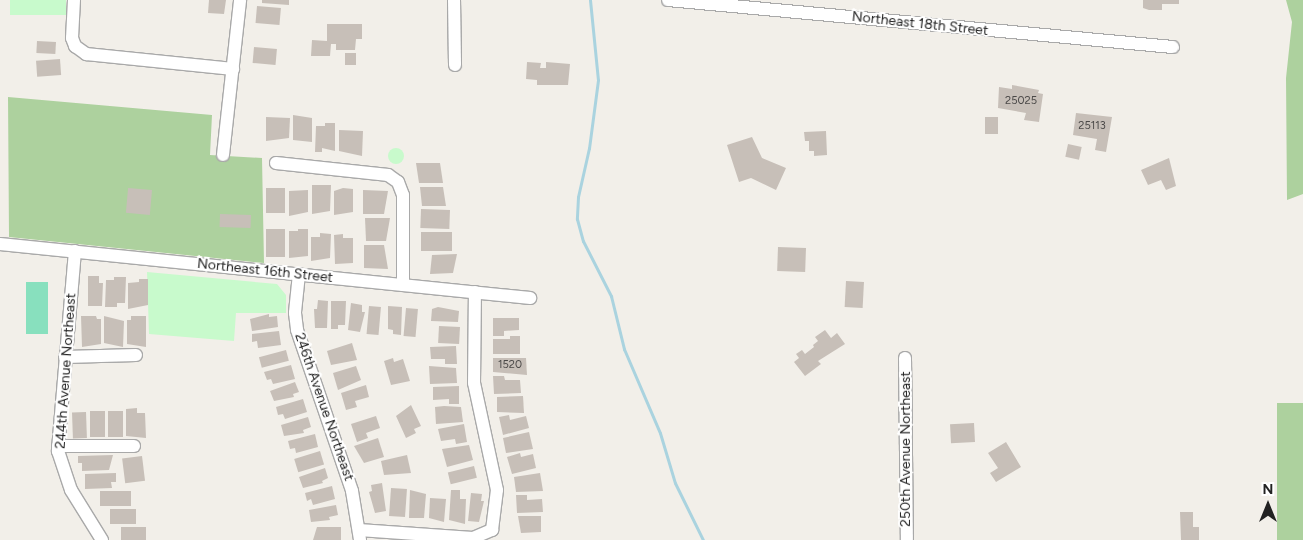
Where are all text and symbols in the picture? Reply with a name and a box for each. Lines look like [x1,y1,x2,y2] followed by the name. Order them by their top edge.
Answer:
[851,8,989,40] street label: Northeast 18th Street
[1005,94,1037,108] house number: 25025
[1078,119,1106,133] house number: 25113
[196,256,334,286] street label: Northeast 16th Street
[52,293,80,449] street label: 244th Avenue Northeast
[291,331,357,483] street label: 246th Avenue Northeast
[498,358,522,372] house number: 1520
[898,371,914,527] street label: 250th Avenue Northeast
[1243,480,1293,530] north arrow
[1263,481,1273,498] text: N

